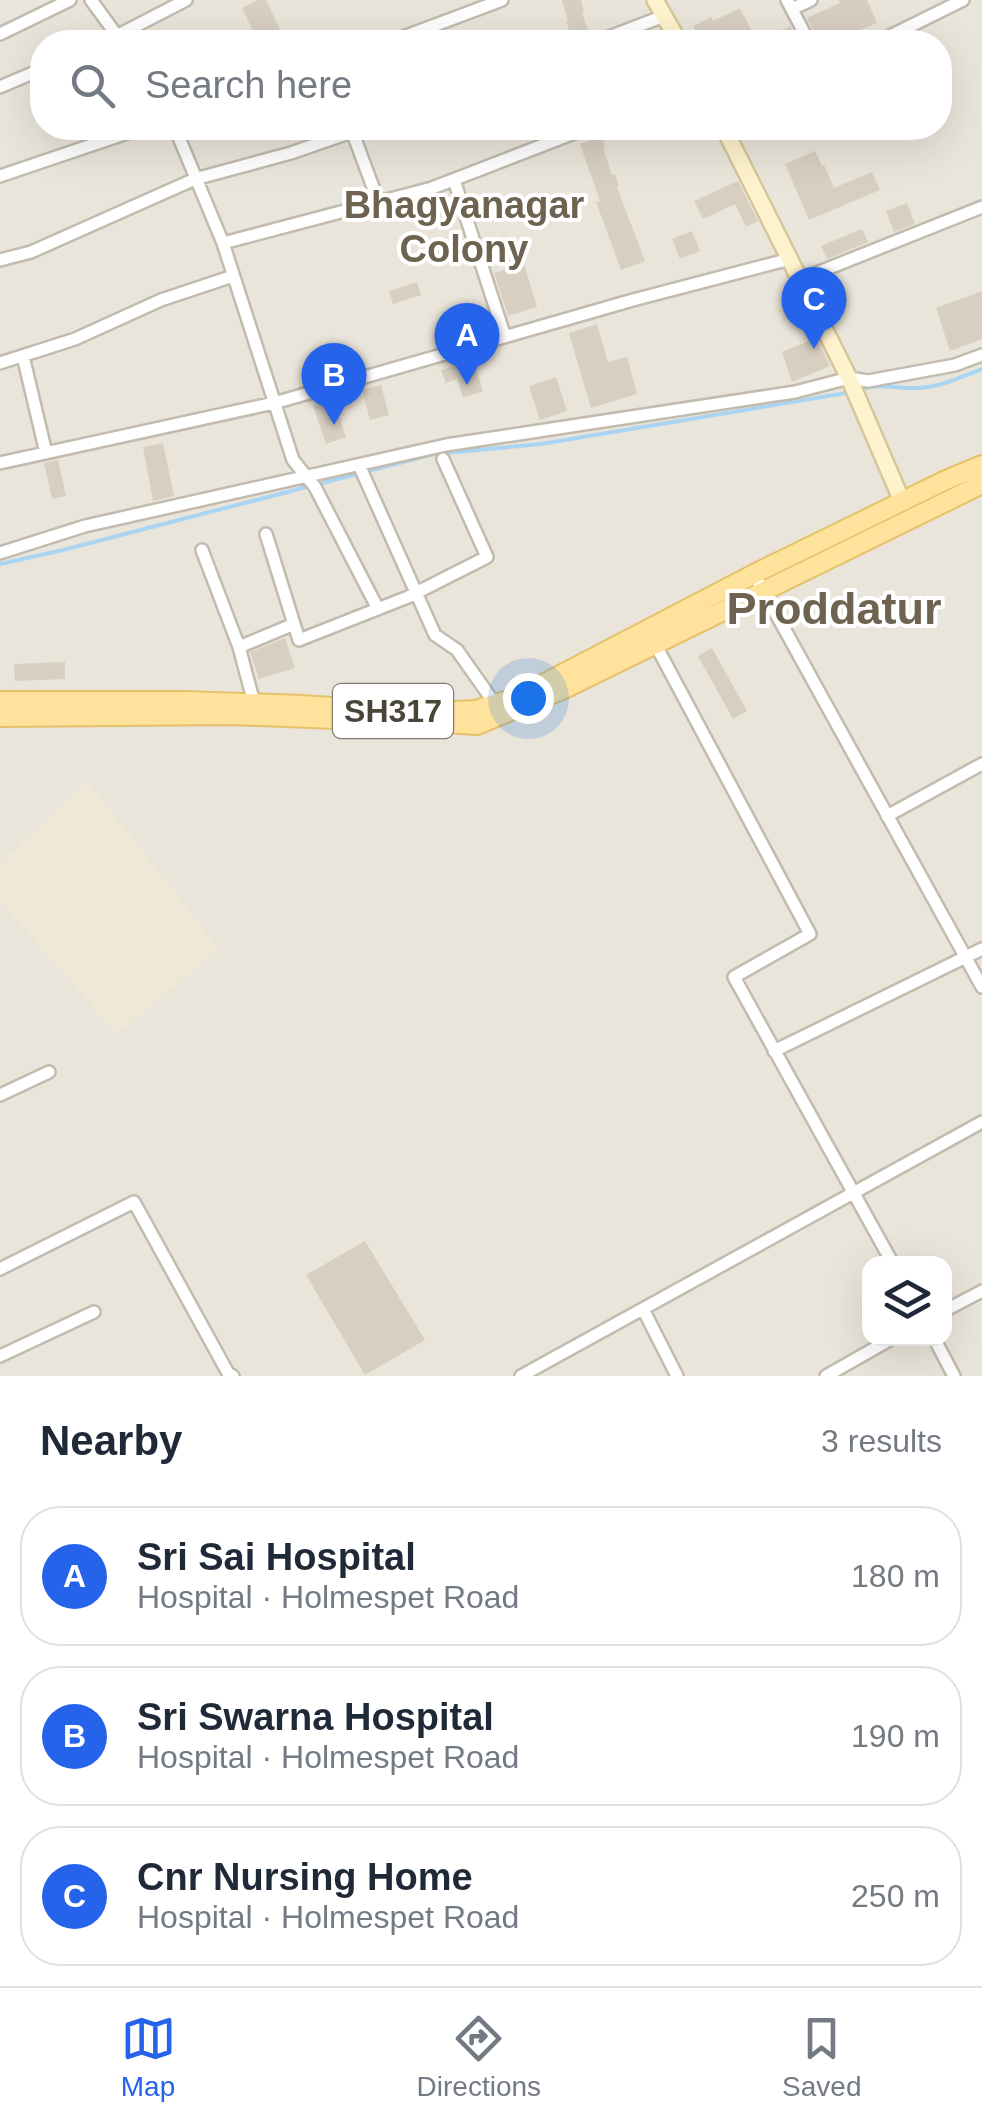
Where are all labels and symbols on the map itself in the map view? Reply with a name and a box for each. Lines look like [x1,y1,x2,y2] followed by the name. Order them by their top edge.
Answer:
[344,184,585,270] district label: Bhagyanagar Colony
[782,266,846,349] pin: C
[434,302,500,385] pin: A
[302,342,366,425] pin: B
[726,583,942,634] district label: Proddatur
[503,673,554,724] your location
[333,684,453,738] road number: SH317

